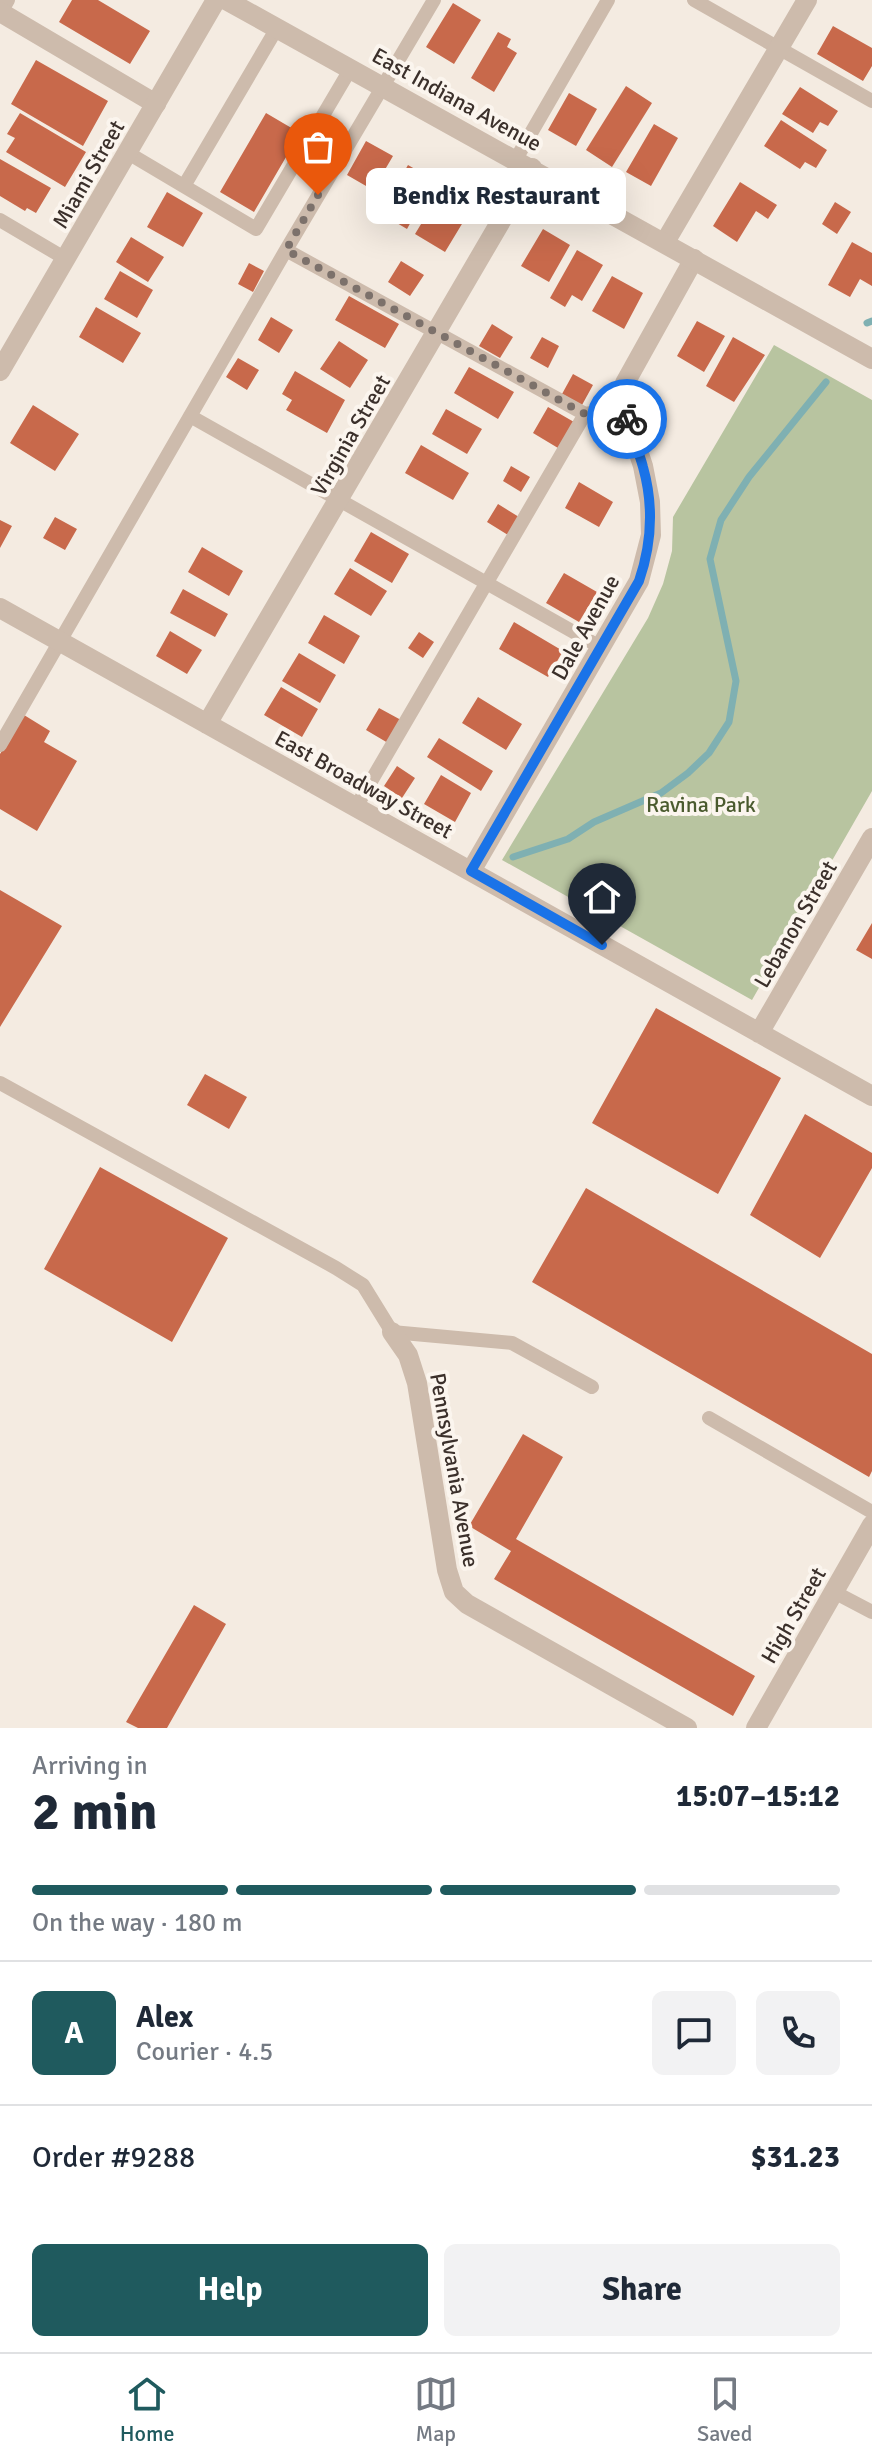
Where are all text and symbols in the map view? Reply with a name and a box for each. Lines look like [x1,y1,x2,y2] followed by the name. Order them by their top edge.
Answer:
[367,42,546,157] street label: East Indiana Avenue
[284,113,352,195] pin
[47,115,130,233] street label: Miami Street
[296,125,340,169] icon: bag
[366,167,626,223] callout: Bendix Restaurant
[392,180,600,212] text: Bendix Restaurant
[305,370,396,501] street label: Virginia Street
[587,379,667,459] courier
[605,397,649,441] icon: bike
[545,570,625,685] street label: Dale Avenue
[270,724,458,845] street label: East Broadway Street
[646,791,756,818] park label: Ravina Park
[748,856,843,993] street label: Lebanon Street
[568,863,636,945] pin
[580,875,624,919] icon: home
[424,1371,485,1569] street label: Pennsylvania Avenue
[755,1562,832,1668] street label: High Street
[32,1750,148,1782] text: Arriving in
[676,1778,840,1815] text: 15:07–15:12
[32,1780,158,1844] text: 2 min
[32,1907,242,1939] text: On the way · 180 m
[652,1991,736,2075] button: chat
[756,1991,840,2075] button: phone
[136,1999,193,2036] text: Alex
[64,2015,84,2052] text: A
[136,2036,273,2068] text: Courier · 4.5
[32,2139,195,2176] text: Order #9288
[750,2139,840,2176] text: $31.23
[32,2244,428,2336] button: Help
[444,2244,840,2336] button: Share
[120,2372,174,2447] tab: Home
[414,2372,458,2447] tab: Map
[697,2372,752,2447] tab: Saved

